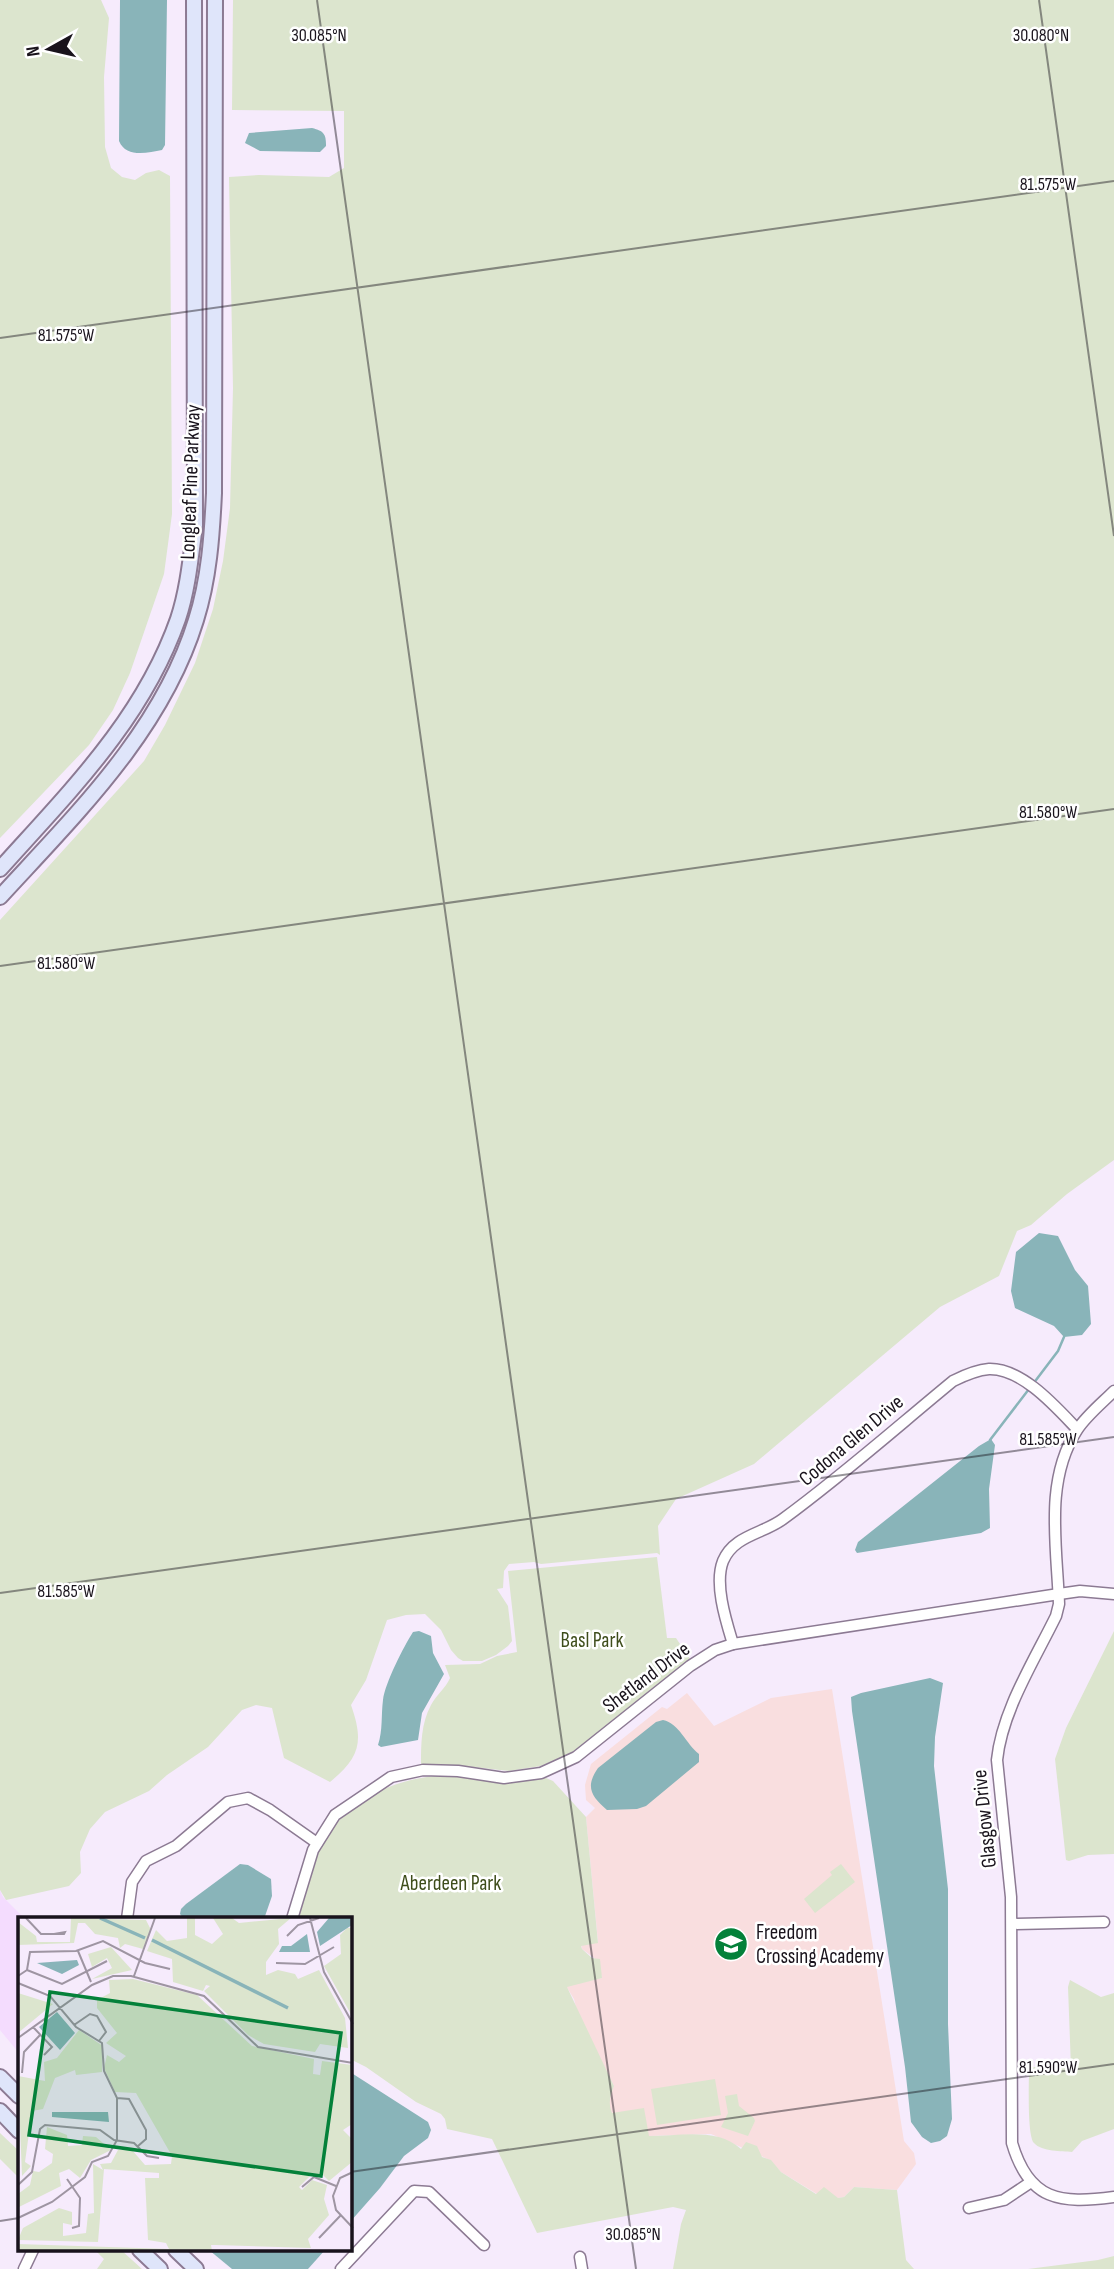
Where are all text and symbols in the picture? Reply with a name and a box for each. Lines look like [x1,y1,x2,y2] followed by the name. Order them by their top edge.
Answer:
[14,14,84,84] north arrow
[291,25,347,46] text: 30.085°N
[1013,25,1069,46] text: 30.080°N
[22,45,46,58] text: N
[1020,174,1077,195] text: 81.575°W
[38,325,95,346] text: 81.575°W
[175,404,206,560] street label: Longleaf Pine Parkway
[1019,802,1077,823] text: 81.580°W
[37,953,95,974] text: 81.580°W
[794,1390,909,1491] street label: Codona Glen Drive
[1019,1429,1077,1450] text: 81.585°W
[37,1581,95,1602] text: 81.585°W
[561,1628,624,1653] park label: Basl Park
[598,1637,695,1718] street label: Shetland Drive
[967,1769,1002,1869] street label: Glasgow Drive
[400,1871,501,1896] park label: Aberdeen Park
[18,1917,352,2252] inset map
[756,1920,884,1969] place label: Freedom Crossing Academy
[712,1925,750,1963] school or university icon: Freedom Crossing Academy
[1019,2057,1077,2078] text: 81.590°W
[605,2224,661,2245] text: 30.085°N

